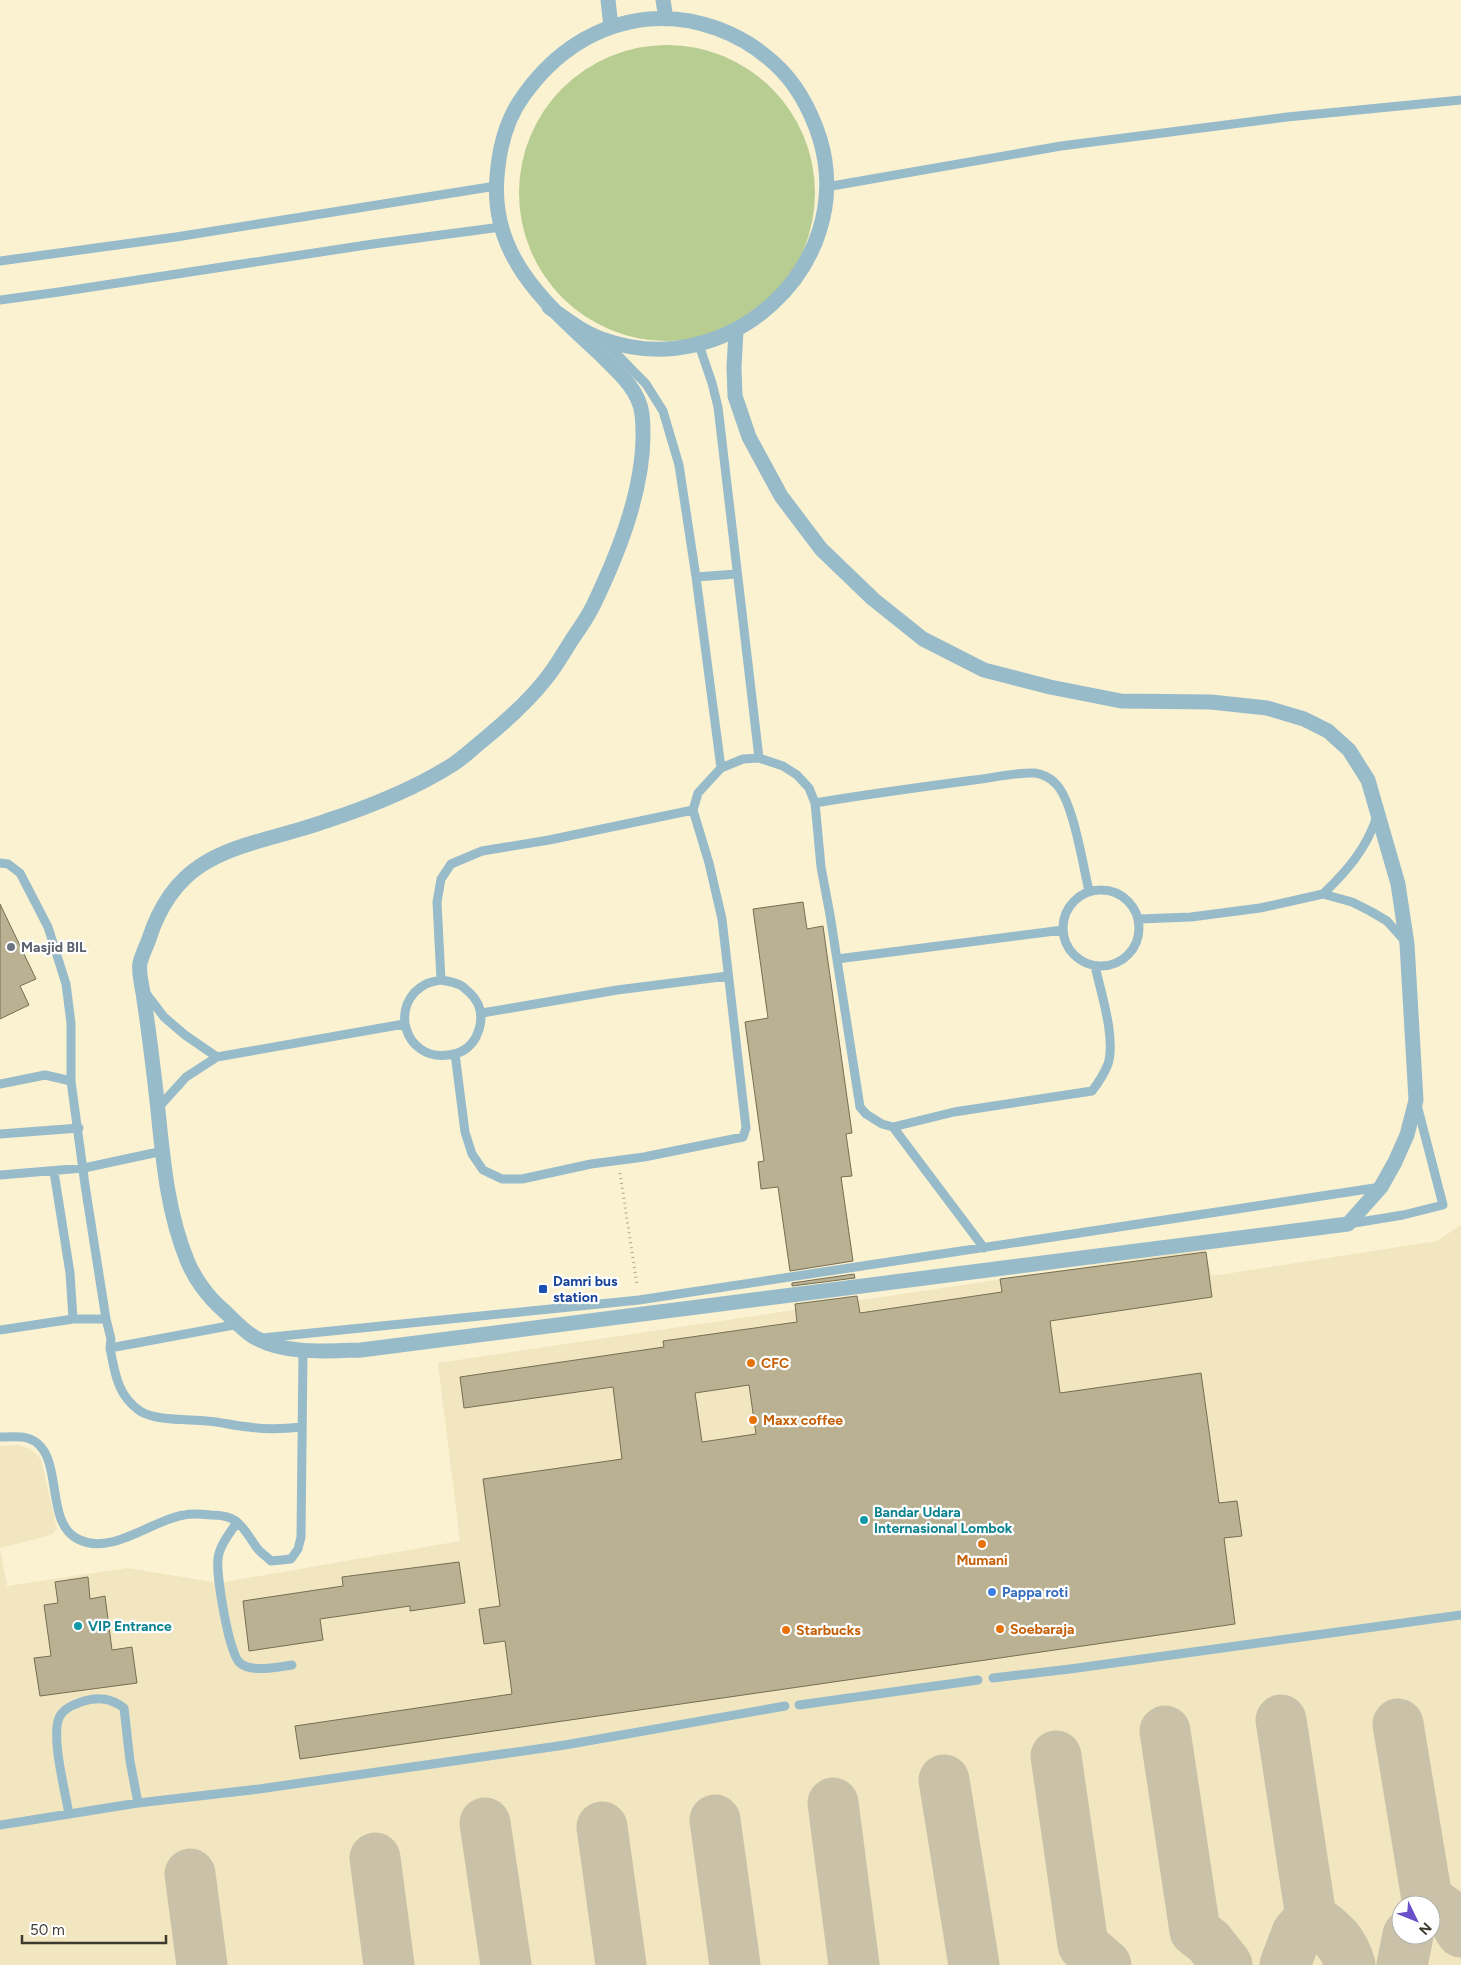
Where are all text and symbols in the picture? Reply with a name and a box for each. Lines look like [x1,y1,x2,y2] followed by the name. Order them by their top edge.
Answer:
[21,939,87,956] place label: Masjid BIL
[5,941,17,953] marker: Masjid BIL
[553,1273,618,1306] place label: Damri bus station
[537,1283,549,1295] marker: Damri bus station
[761,1355,789,1372] place label: CFC
[745,1357,757,1369] marker: CFC
[763,1412,843,1429] place label: Maxx coffee
[747,1414,759,1426] marker: Maxx coffee
[874,1504,1013,1537] place label: Bandar Udara Internasional Lombok
[858,1514,870,1526] marker: Bandar Udara Internasional Lombok
[976,1538,988,1550] marker: Mumani
[956,1552,1008,1569] place label: Mumani
[1002,1584,1068,1601] place label: Pappa roti
[986,1586,998,1598] marker: Pappa roti
[88,1618,172,1635] place label: VIP Entrance
[72,1620,84,1632] marker: VIP Entrance
[1010,1621,1075,1638] place label: Soebaraja
[796,1622,861,1639] place label: Starbucks
[994,1623,1006,1635] marker: Soebaraja
[780,1624,792,1636] marker: Starbucks
[1391,1895,1441,1945] north arrow
[22,1912,166,1944] scale bar
[1415,1919,1435,1938] text: N
[30,1921,65,1939] text: 50 m

